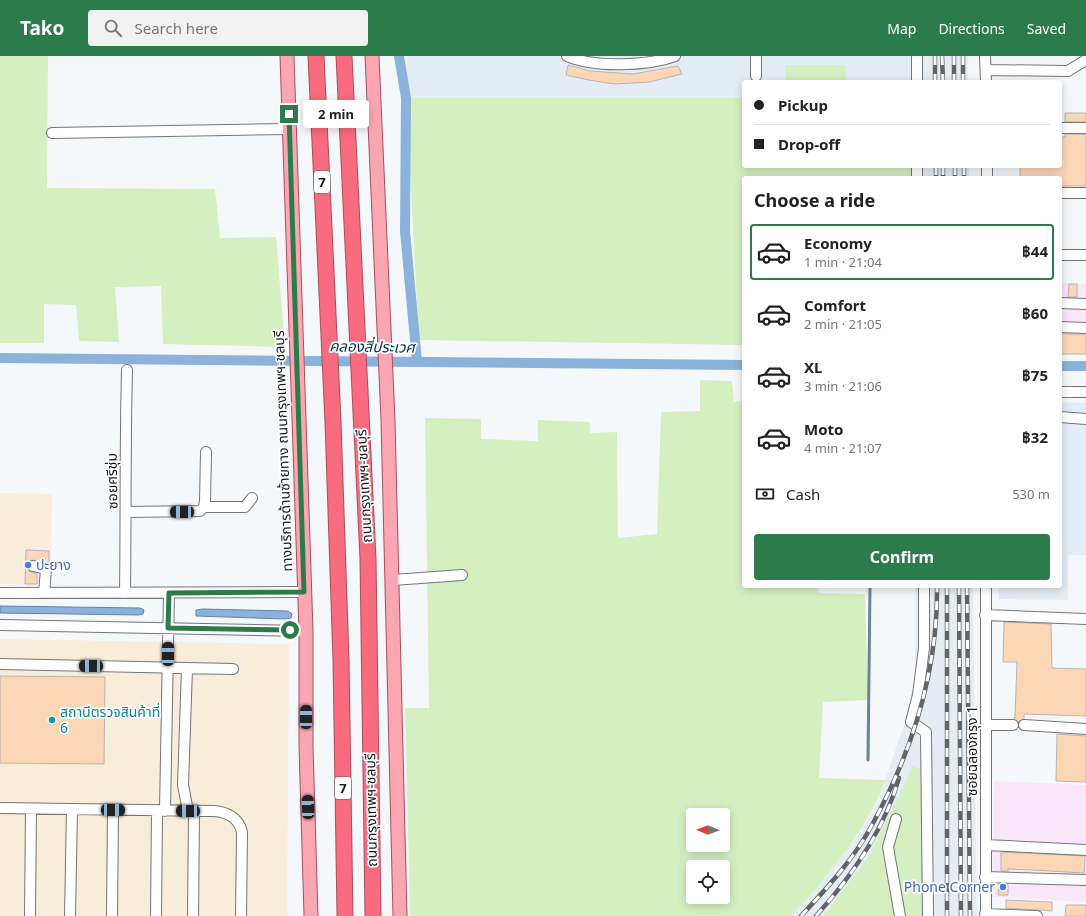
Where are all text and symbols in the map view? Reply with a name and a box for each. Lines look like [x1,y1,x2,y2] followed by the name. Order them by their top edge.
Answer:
[88,10,368,46] search box
[20,15,64,41] text: Tako
[102,17,124,39] icon: search
[134,18,218,38] text: Search here
[887,19,916,38] text: Map
[938,19,1005,38] text: Directions
[1027,19,1066,38] text: Saved
[778,95,828,115] text: Pickup
[303,100,369,128] callout: 2 min
[280,105,298,123] route end
[318,105,354,123] text: 2 min
[778,134,840,154] text: Drop-off
[314,171,330,193] road number: 7
[754,188,875,212] text: Choose a ride
[804,233,872,253] text: Economy
[756,234,792,270] icon: car
[1022,241,1048,261] text: ฿44
[804,253,882,271] text: 1 min · 21:04
[804,295,866,315] text: Comfort
[756,296,792,332] icon: car
[1022,303,1048,323] text: ฿60
[804,315,882,333] text: 2 min · 21:05
[269,330,296,572] street label: ทางบริการด้านซ้ายทาง ถนนกรุงเทพฯ-ชลบุรี
[329,335,417,357] water label: คลองสี่ประเวศ
[804,357,822,377] text: XL
[756,358,792,394] icon: car
[1022,365,1048,385] text: ฿75
[804,377,882,395] text: 3 min · 21:06
[804,419,843,439] text: Moto
[756,420,792,456] icon: car
[1022,427,1048,447] text: ฿32
[351,429,376,543] street label: ถนนกรุงเทพฯ-ชลบุรี
[804,439,882,457] text: 4 min · 21:07
[102,453,121,509] street label: ซอยศรีชุ่ม
[754,483,776,505] icon: cash
[786,484,820,504] text: Cash
[1012,485,1050,503] text: 530 m
[170,506,194,518] car
[754,534,1050,580] button: Confirm
[36,555,71,574] place label: ปะยาง
[23,560,33,570] marker: ปะยาง
[281,621,299,639] route start
[162,642,174,666] car
[79,660,103,672] car
[60,702,160,737] place label: สถานีตรวจสินค้าที่ 6
[300,705,312,729] car
[962,706,981,796] street label: ซอยฉลองกรุง 1
[47,715,57,725] marker: สถานีตรวจสินค้าที่ 6
[360,753,381,867] street label: ถนนกรุงเทพฯ-ชลบุรี
[335,777,351,799] road number: 7
[302,795,314,819] car
[101,804,125,816] car
[176,805,200,817] car
[686,808,730,852] north arrow
[686,808,730,904] map controls
[686,860,730,904] button: locate
[904,877,995,896] place label: Phone Corner
[998,882,1008,892] marker: Phone Corner

